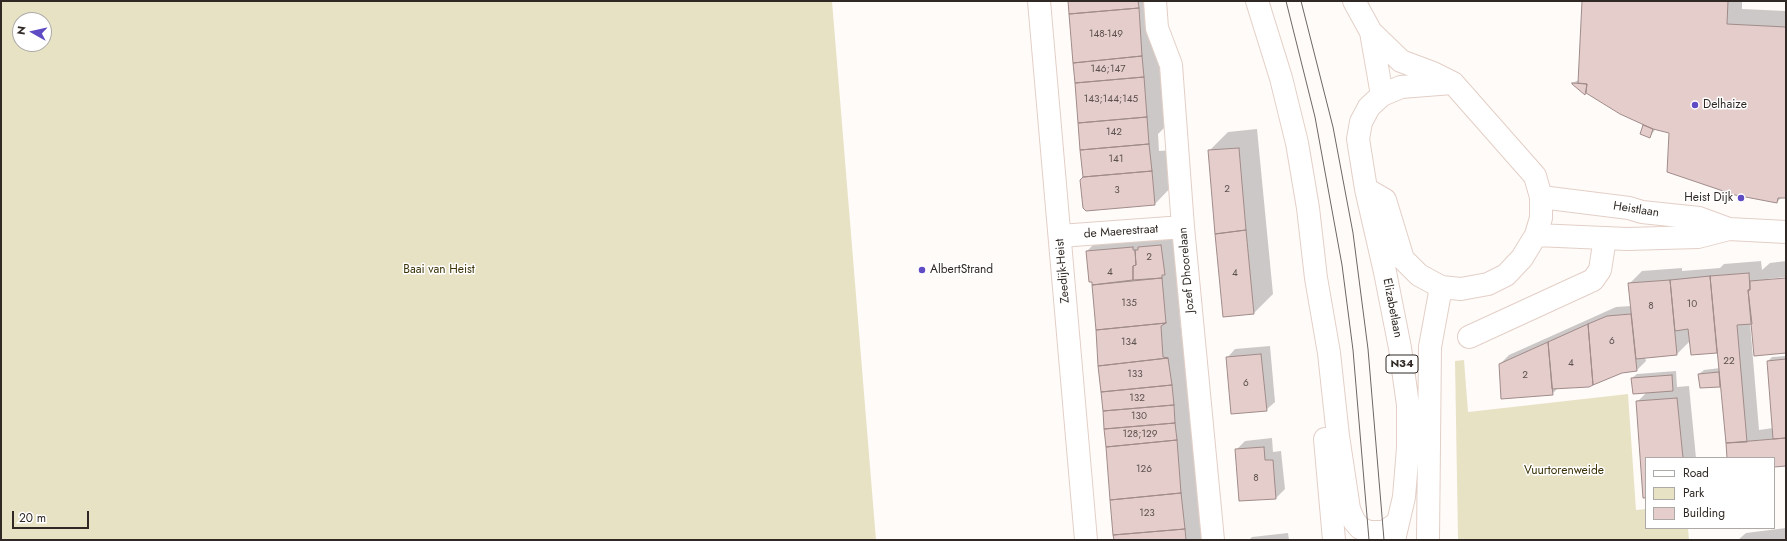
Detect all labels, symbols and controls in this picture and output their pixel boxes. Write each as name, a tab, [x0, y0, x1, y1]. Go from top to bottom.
north arrow	[12, 12, 52, 52]
text: N	[13, 25, 30, 36]
house number: 148-149	[1089, 29, 1123, 41]
house number: 146;147	[1091, 64, 1125, 76]
house number: 143;144;145	[1084, 94, 1138, 106]
place label: Delhaize	[1703, 98, 1747, 112]
marker: Delhaize	[1690, 100, 1700, 110]
house number: 142	[1106, 127, 1122, 139]
house number: 141	[1109, 154, 1123, 166]
house number: 2	[1224, 184, 1230, 196]
house number: 3	[1114, 185, 1120, 197]
place label: Heist Dijk	[1684, 191, 1733, 205]
marker: Heist Dijk	[1736, 193, 1746, 203]
street label: Heistlaan	[1612, 199, 1660, 221]
street label: de Maerestraat	[1083, 222, 1159, 242]
street label: Jozef Dhoorelaan	[1176, 226, 1198, 314]
street label: Zeedijk-Heist	[1053, 238, 1073, 304]
house number: 2	[1146, 252, 1152, 264]
park label: Baai van Heist	[403, 263, 475, 277]
place label: AlbertStrand	[930, 263, 993, 277]
marker: AlbertStrand	[917, 265, 927, 275]
house number: 4	[1107, 267, 1113, 279]
house number: 4	[1232, 268, 1238, 280]
street label: Elizabetlaan	[1379, 277, 1405, 339]
house number: 135	[1121, 298, 1137, 310]
house number: 10	[1687, 299, 1697, 311]
house number: 8	[1648, 301, 1654, 313]
house number: 6	[1609, 336, 1615, 348]
house number: 134	[1121, 337, 1137, 349]
road number: N34	[1386, 355, 1418, 373]
house number: 22	[1723, 356, 1735, 368]
house number: 4	[1568, 358, 1574, 370]
house number: 133	[1127, 369, 1143, 381]
house number: 2	[1522, 370, 1528, 382]
house number: 6	[1243, 378, 1249, 390]
house number: 132	[1129, 393, 1145, 405]
house number: 130	[1131, 411, 1147, 423]
house number: 128;129	[1123, 429, 1157, 441]
legend	[1645, 457, 1775, 529]
house number: 126	[1136, 464, 1152, 476]
park label: Vuurtorenweide	[1524, 464, 1604, 478]
text: Road	[1683, 464, 1709, 482]
house number: 8	[1253, 473, 1259, 485]
text: Park	[1683, 484, 1704, 502]
scale bar	[14, 503, 91, 529]
text: Building	[1683, 504, 1725, 522]
house number: 123	[1139, 508, 1155, 520]
text: 20 m	[19, 509, 46, 527]

